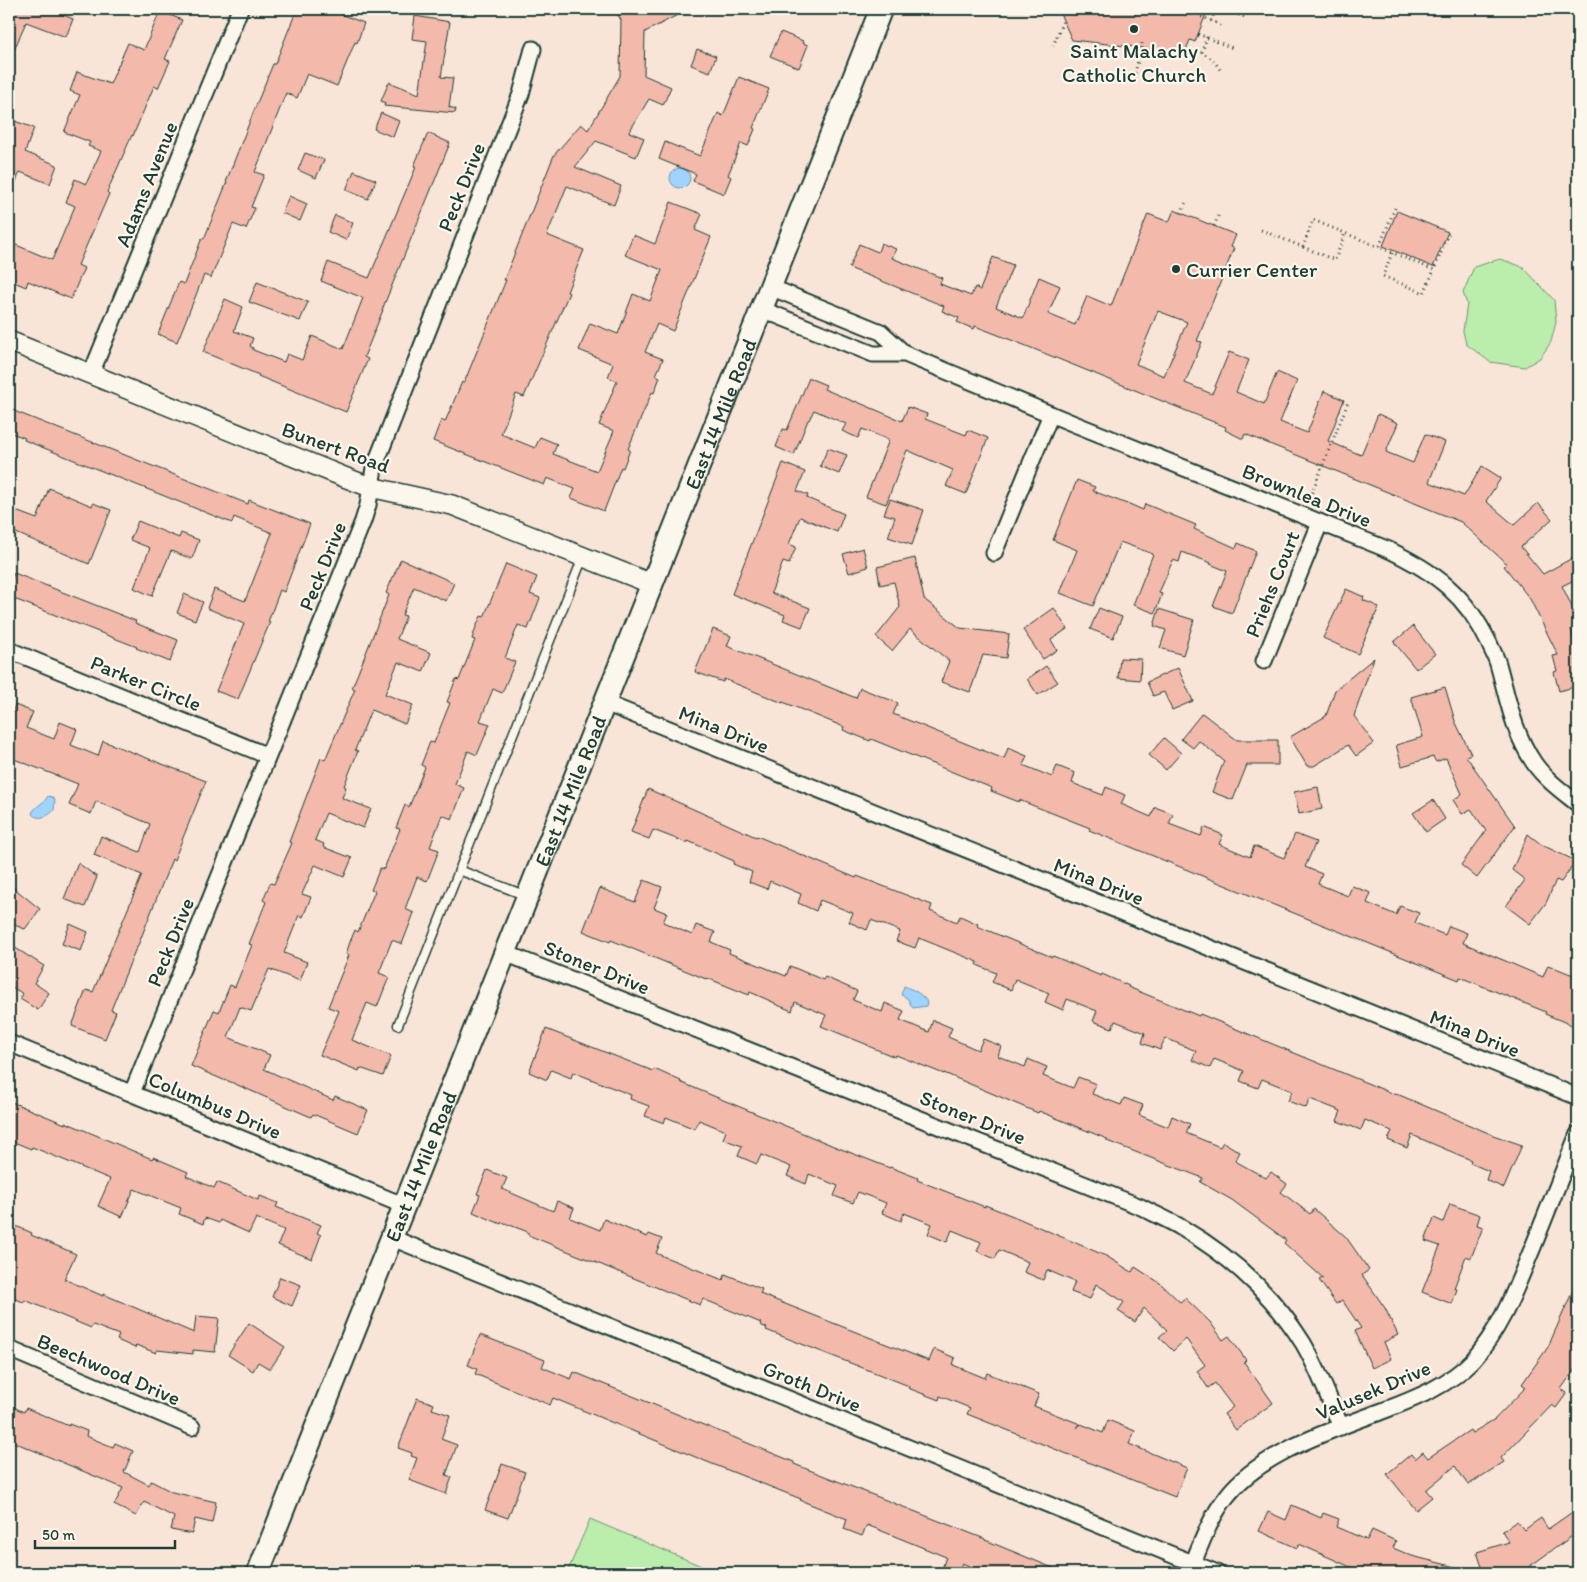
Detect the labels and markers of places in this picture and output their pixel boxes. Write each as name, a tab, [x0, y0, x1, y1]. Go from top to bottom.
marker: Saint Malachy Catholic Church	[1128, 23, 1140, 35]
place label: Saint Malachy Catholic Church	[1062, 38, 1206, 87]
place label: Currier Center	[1186, 257, 1318, 282]
marker: Currier Center	[1170, 263, 1182, 275]

